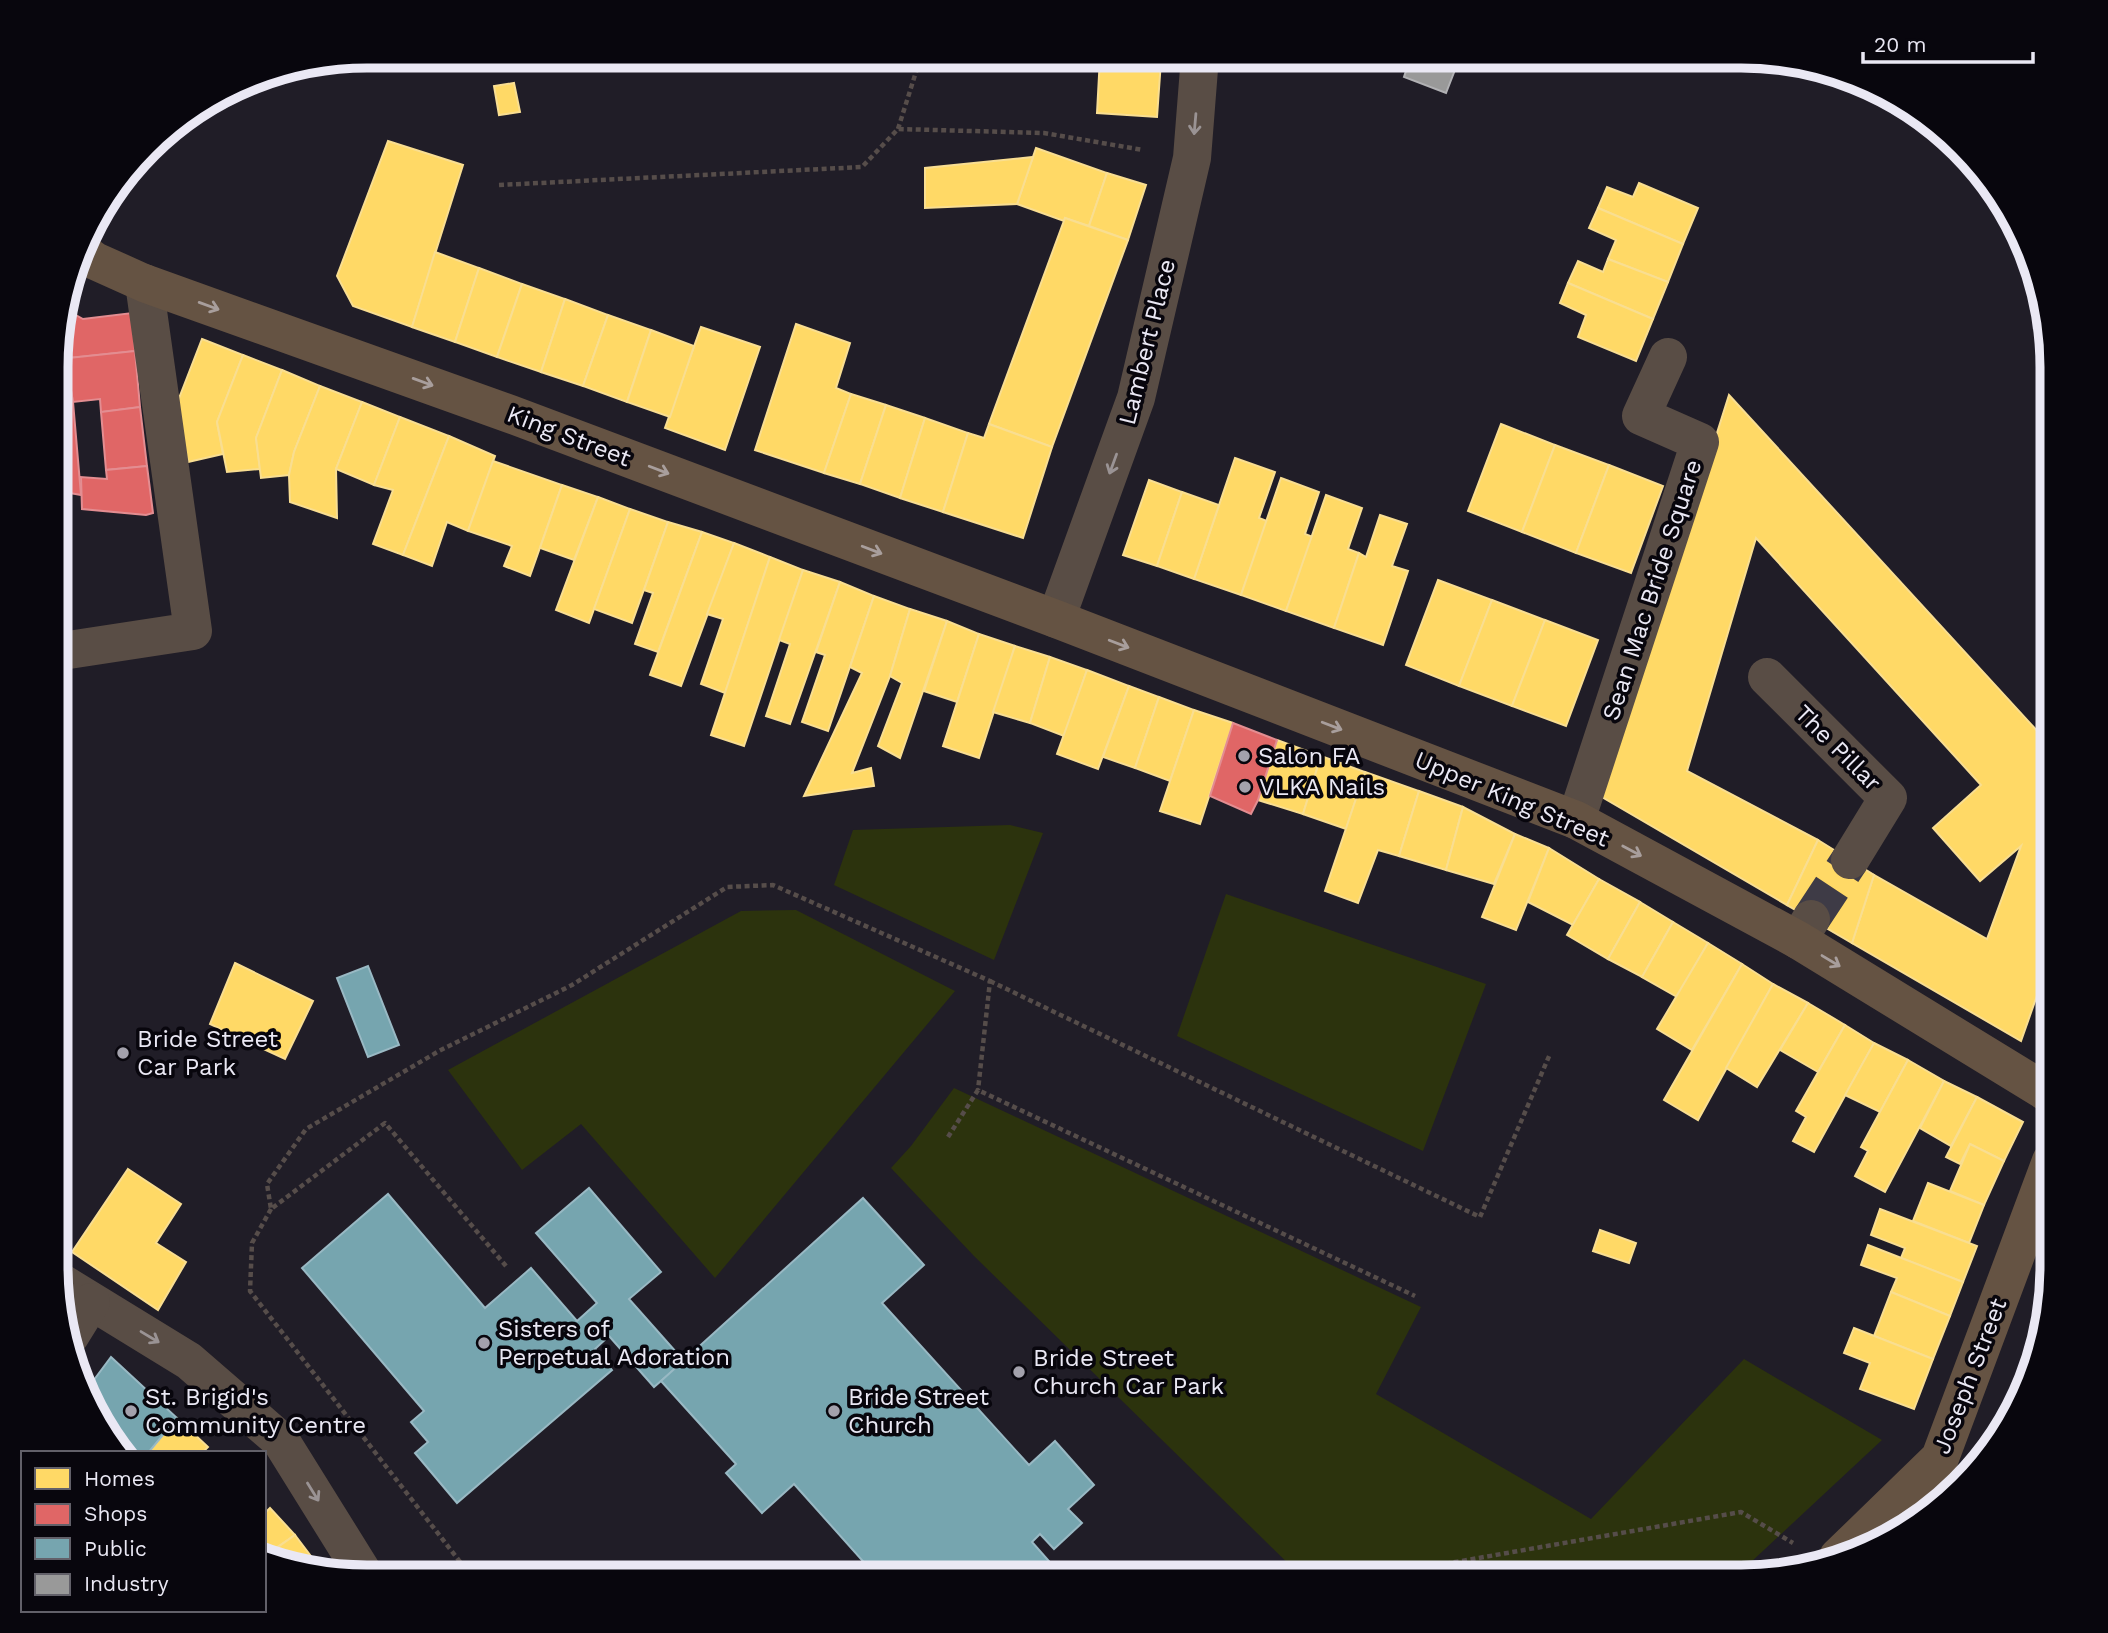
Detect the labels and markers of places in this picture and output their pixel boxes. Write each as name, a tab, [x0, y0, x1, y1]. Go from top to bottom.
place label: Salon FA	[1258, 742, 1360, 770]
marker: Salon FA	[1236, 748, 1252, 764]
place label: VLKA Nails	[1259, 773, 1385, 801]
marker: VLKA Nails	[1237, 779, 1253, 795]
place label: Bride Street Car Park	[137, 1025, 278, 1081]
marker: Bride Street Car Park	[115, 1045, 131, 1061]
place label: Sisters of Perpetual Adoration	[498, 1315, 730, 1371]
marker: Sisters of Perpetual Adoration	[476, 1335, 492, 1351]
place label: Bride Street Church Car Park	[1033, 1344, 1225, 1400]
marker: Bride Street Church Car Park	[1011, 1364, 1027, 1380]
place label: St. Brigid's Community Centre	[145, 1383, 366, 1439]
place label: Bride Street Church	[848, 1383, 989, 1439]
marker: St. Brigid's Community Centre	[123, 1403, 139, 1419]
marker: Bride Street Church	[826, 1403, 842, 1419]

